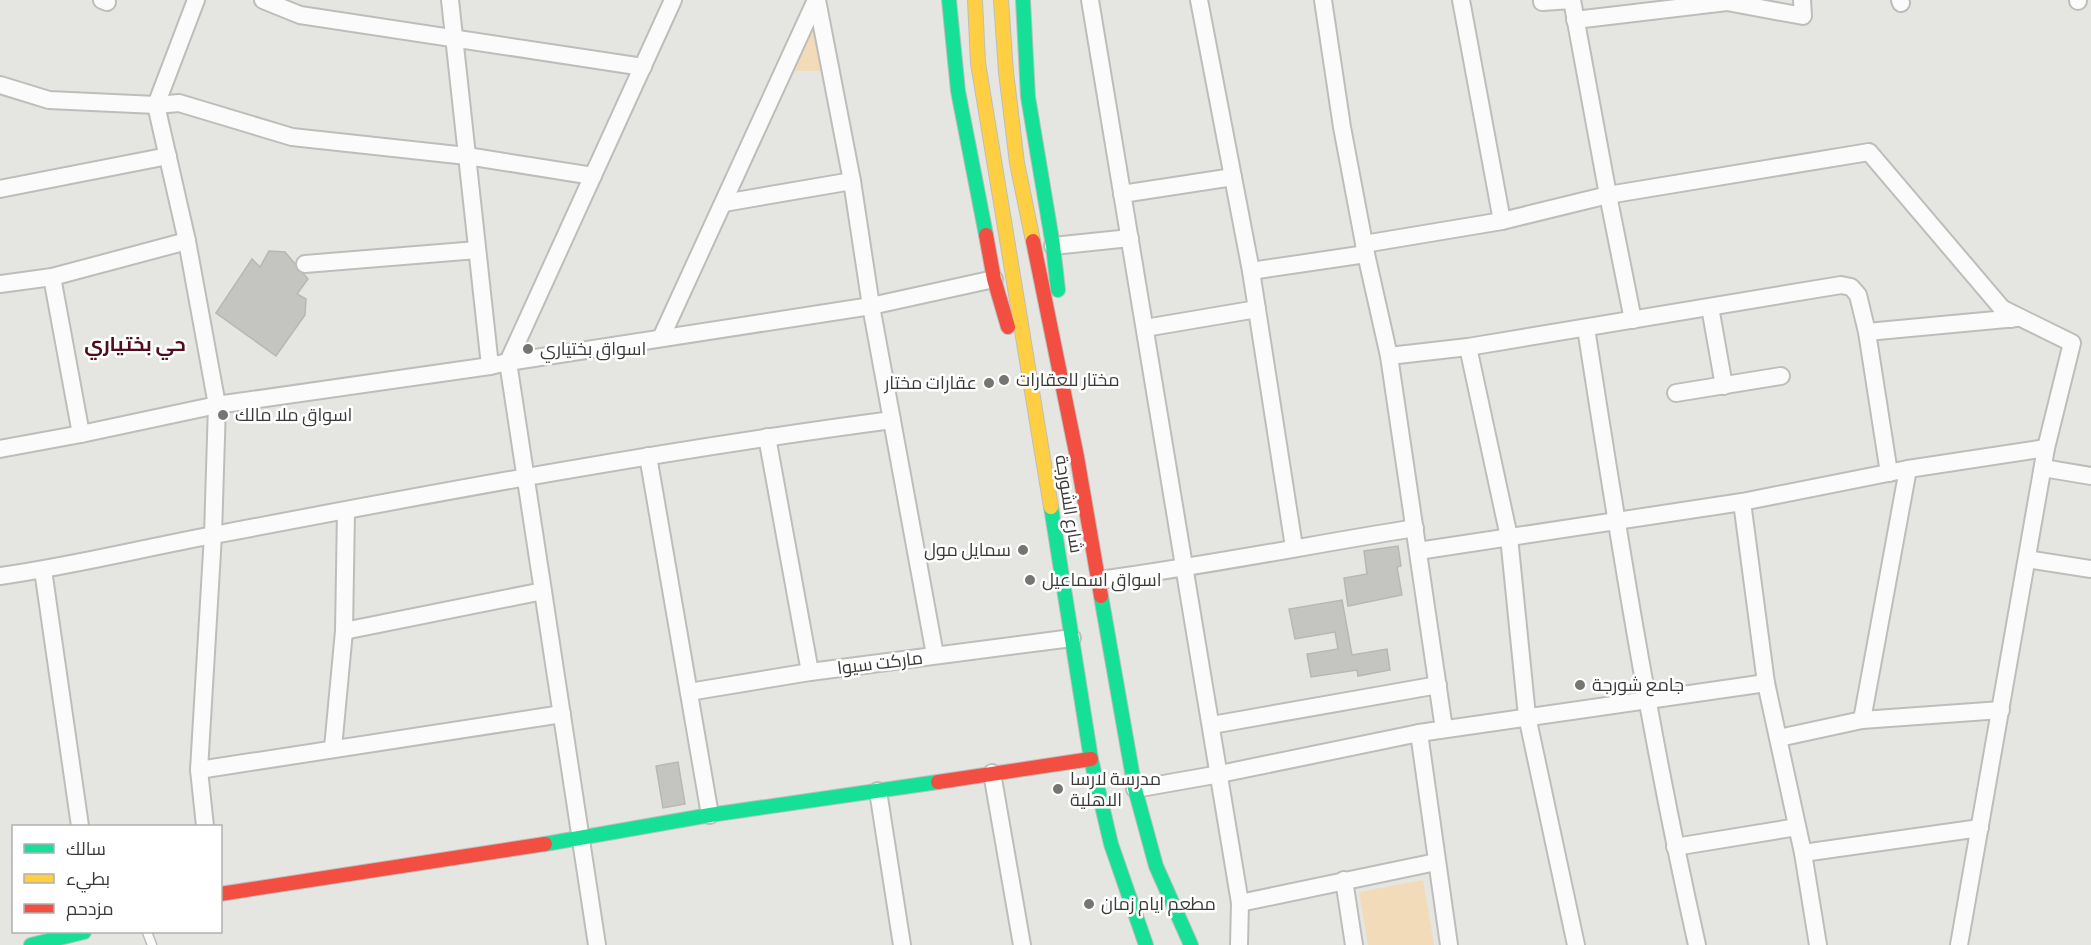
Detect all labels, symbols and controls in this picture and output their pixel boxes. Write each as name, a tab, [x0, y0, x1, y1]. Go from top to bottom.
district label: حي بختياري	[84, 333, 186, 360]
place label: اسواق بختياري	[540, 339, 646, 363]
marker: اسواق بختياري	[521, 342, 535, 356]
place label: مختار للعقارات	[1016, 370, 1120, 391]
place label: عقارات مختار	[884, 373, 977, 394]
marker: مختار للعقارات	[997, 373, 1011, 387]
marker: عقارات مختار	[982, 376, 996, 390]
place label: اسواق ملا مالك	[235, 405, 352, 427]
marker: اسواق ملا مالك	[216, 408, 230, 422]
street label: شارع الشورجة	[1049, 454, 1087, 555]
place label: سمايل مول	[924, 540, 1011, 561]
marker: سمايل مول	[1016, 543, 1030, 557]
place label: اسواق اسماعيل	[1042, 570, 1162, 592]
marker: اسواق اسماعيل	[1023, 573, 1037, 587]
street label: مارکت سیوا	[836, 648, 924, 679]
place label: جامع شورجة	[1592, 675, 1684, 697]
marker: جامع شورجة	[1573, 678, 1587, 692]
place label: مدرسة لارسا الاهلية	[1070, 769, 1161, 810]
marker: مدرسة لارسا الاهلية	[1051, 782, 1065, 796]
legend	[12, 825, 222, 933]
text: سالك	[66, 839, 106, 859]
text: بطيء	[66, 869, 110, 893]
place label: مطعم ايام زمان	[1101, 894, 1216, 916]
marker: مطعم ايام زمان	[1082, 897, 1096, 911]
text: مزدحم	[66, 899, 114, 921]

